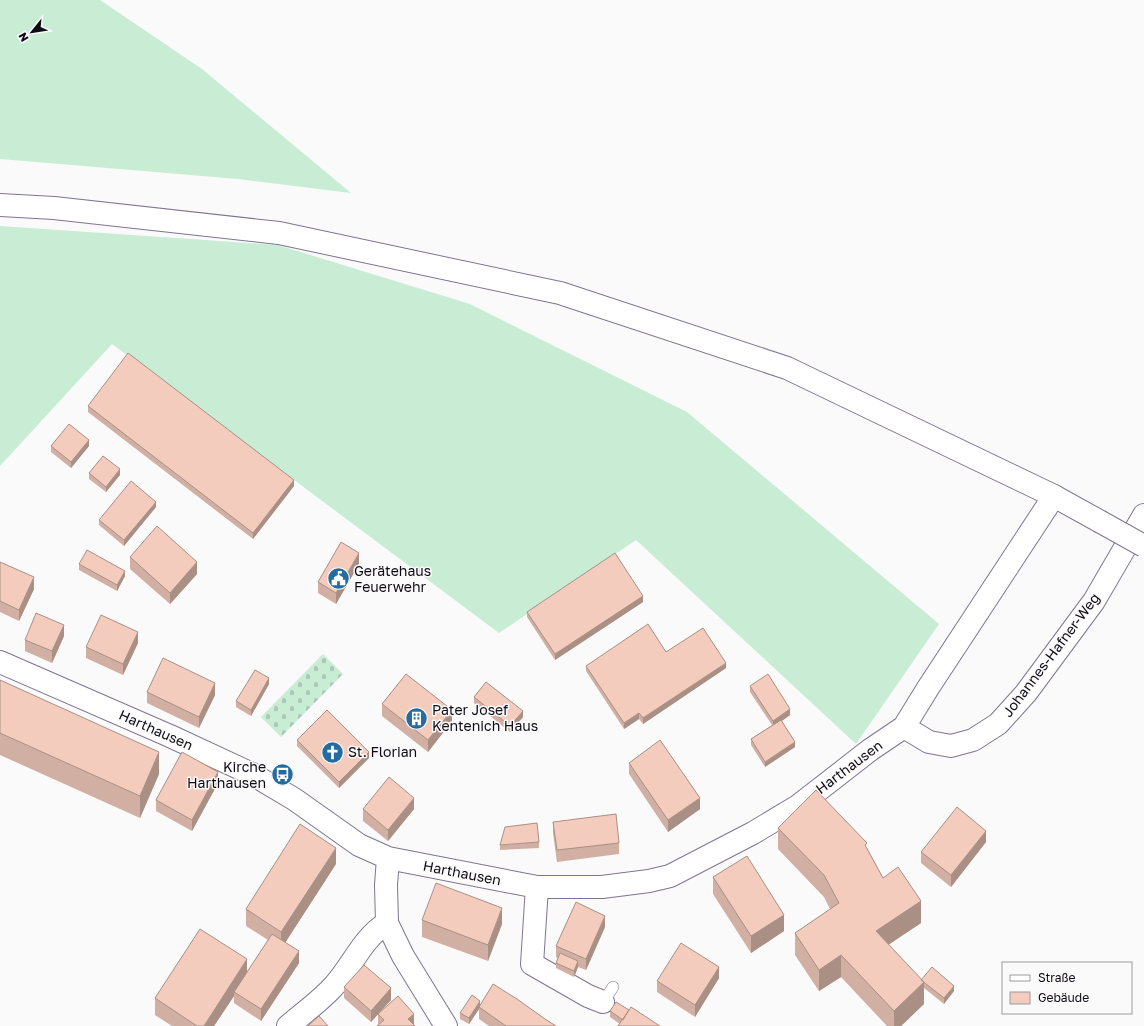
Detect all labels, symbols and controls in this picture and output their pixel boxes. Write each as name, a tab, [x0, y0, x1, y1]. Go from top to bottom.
north arrow	[12, 12, 52, 52]
text: N	[15, 30, 31, 44]
place label: Gerätehaus Feuerwehr	[354, 562, 431, 595]
public building icon: Gerätehaus Feuerwehr	[325, 566, 351, 592]
street label: Johannes-Hafner-Weg	[998, 589, 1103, 720]
place label: Pater Josef Kentenich Haus	[432, 701, 538, 734]
building icon: Pater Josef Kentenich Haus	[404, 705, 430, 731]
street label: Harthausen	[117, 706, 196, 753]
street label: Harthausen	[812, 736, 885, 797]
church icon: St. Florian	[320, 739, 346, 765]
place label: St. Florian	[348, 743, 417, 760]
place label: Kirche Harthausen	[187, 758, 266, 791]
bus stop icon: Kirche Harthausen	[269, 762, 295, 788]
street label: Harthausen	[422, 857, 503, 888]
legend	[1002, 962, 1132, 1014]
text: Straße	[1038, 970, 1076, 985]
text: Gebäude	[1038, 990, 1089, 1005]

